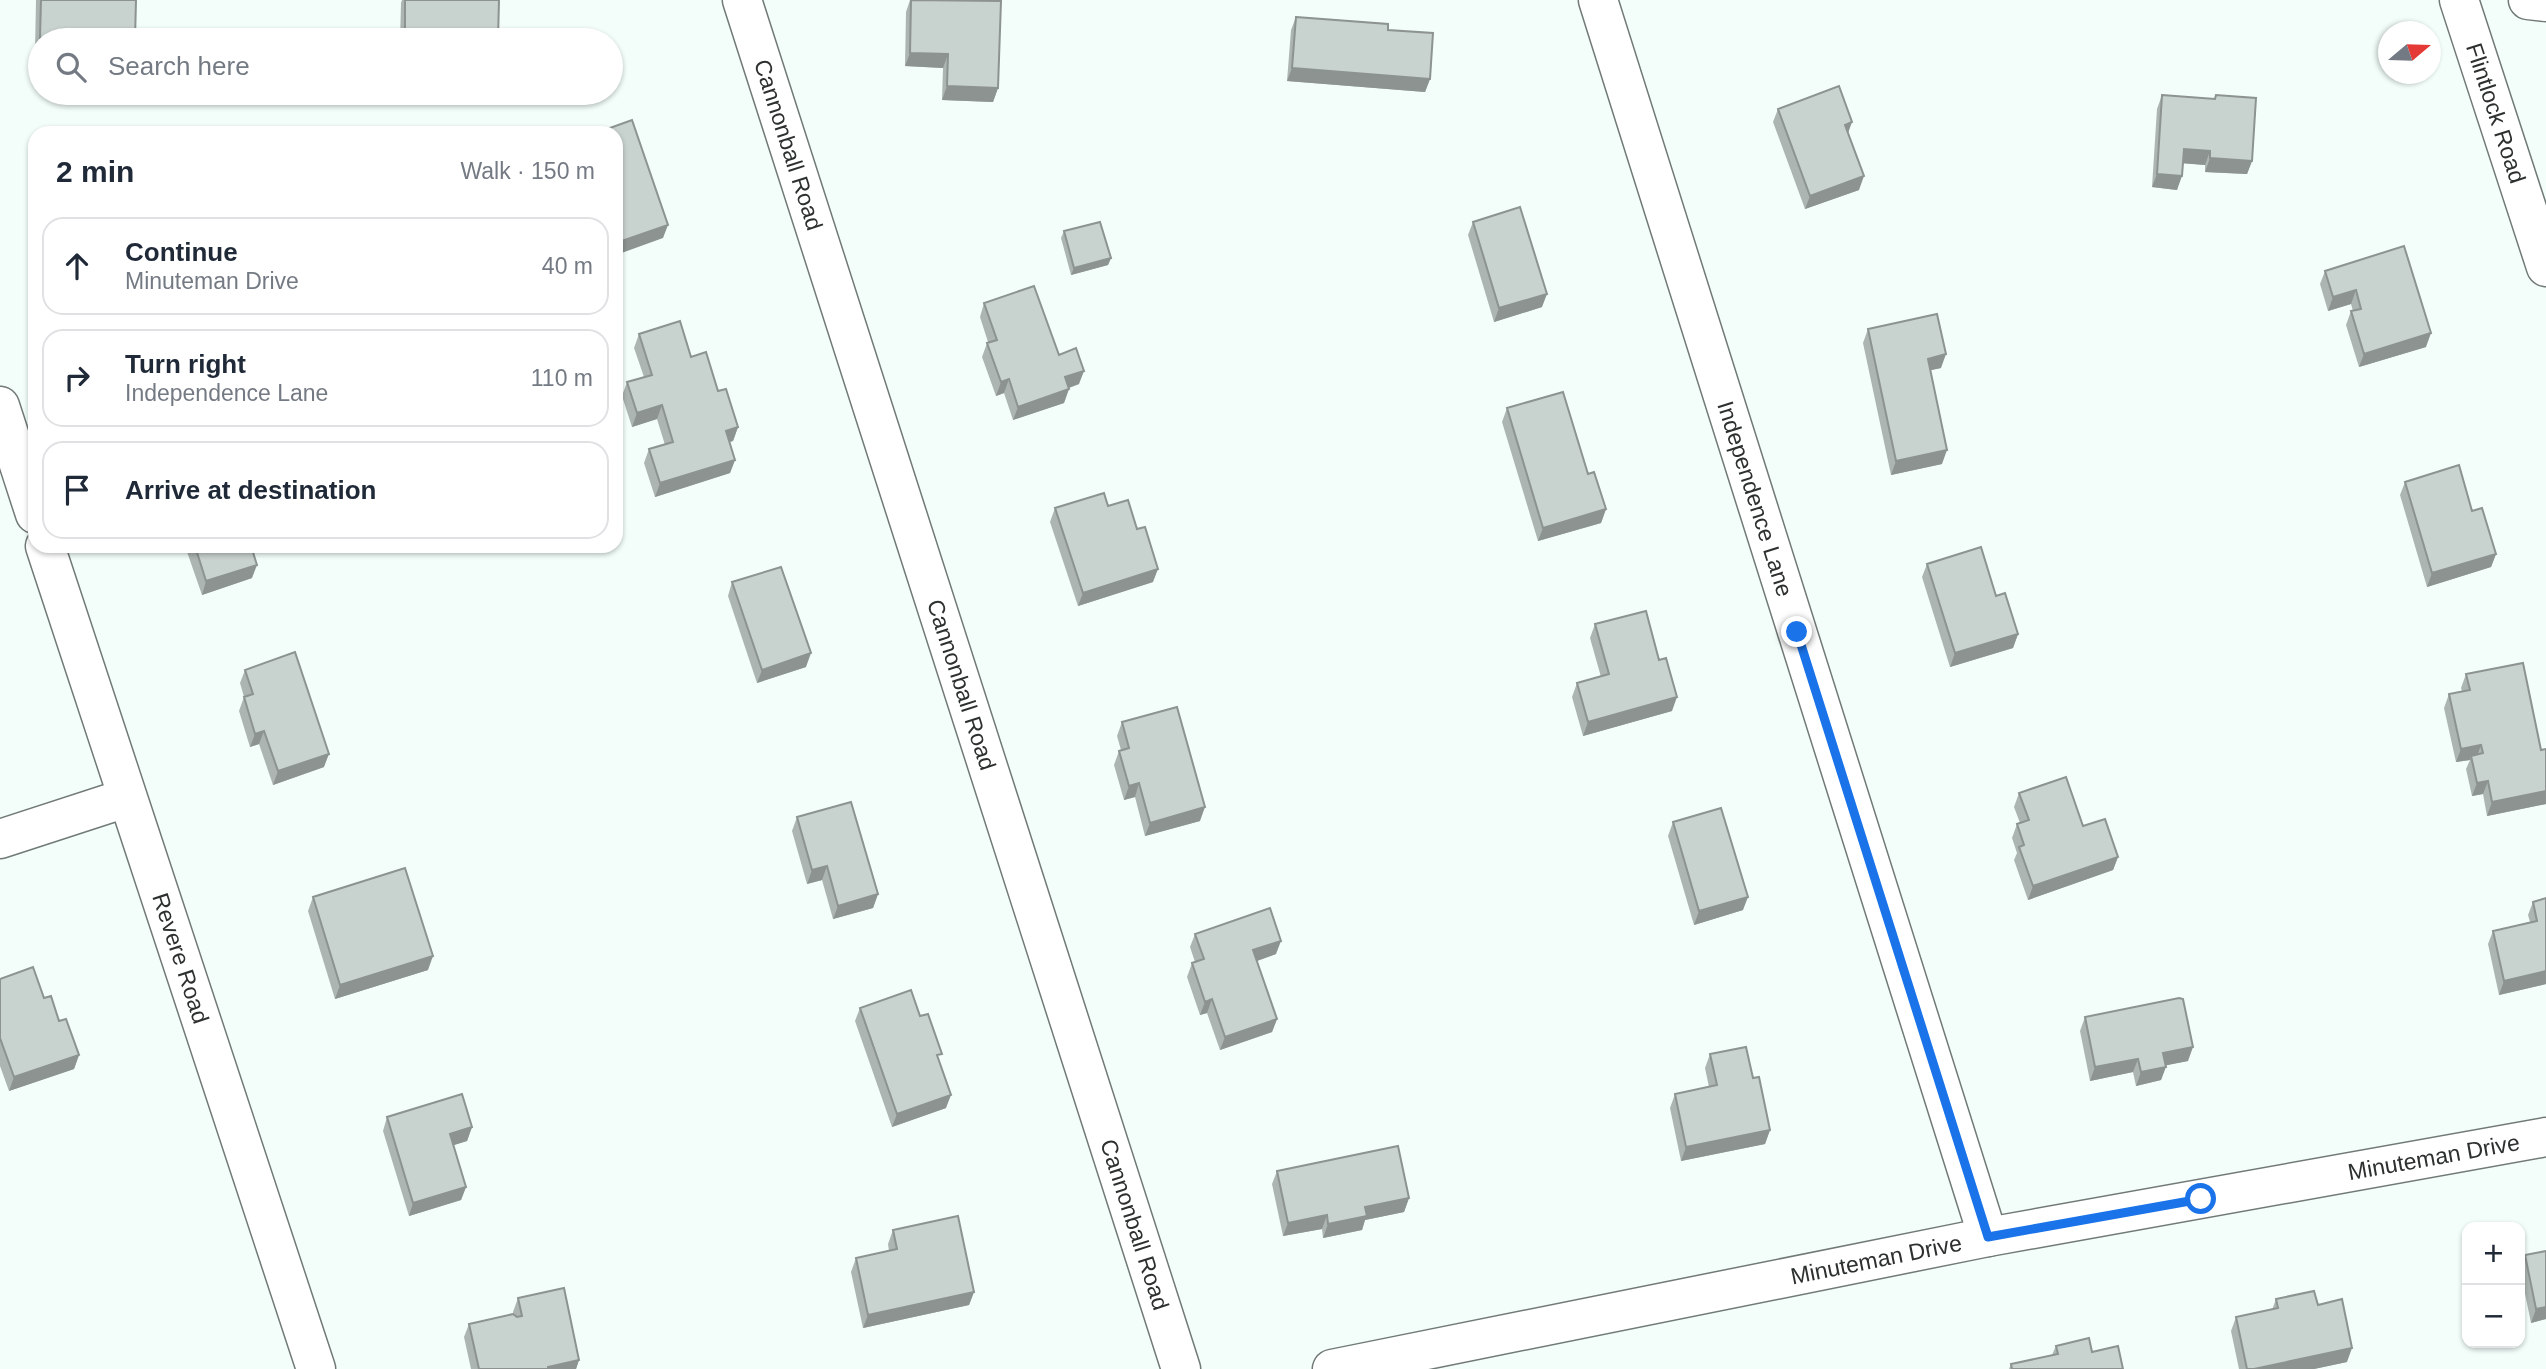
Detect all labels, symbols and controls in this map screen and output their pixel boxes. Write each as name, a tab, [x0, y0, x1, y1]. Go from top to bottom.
north arrow	[2378, 21, 2441, 84]
search box	[28, 28, 623, 105]
street label: Flintlock Road	[2461, 40, 2531, 186]
icon: search	[52, 48, 90, 86]
text: Search here	[108, 51, 250, 81]
street label: Cannonball Road	[749, 56, 828, 233]
text: 2 min	[56, 155, 134, 188]
text: Walk · 150 m	[460, 158, 595, 184]
text: Continue	[125, 237, 238, 267]
icon: ahead	[58, 247, 96, 285]
text: 40 m	[542, 253, 593, 279]
text: Minuteman Drive	[125, 268, 299, 294]
text: Turn right	[125, 349, 246, 379]
icon: right	[58, 359, 96, 397]
text: 110 m	[531, 365, 593, 391]
text: Independence Lane	[125, 380, 328, 406]
street label: Independence Lane	[1712, 398, 1798, 600]
icon: arrive	[58, 471, 96, 509]
text: Arrive at destination	[125, 475, 376, 505]
street label: Cannonball Road	[922, 596, 1001, 773]
route end	[1781, 616, 1812, 647]
street label: Revere Road	[147, 890, 214, 1027]
street label: Minuteman Drive	[2346, 1129, 2522, 1185]
street label: Cannonball Road	[1095, 1136, 1174, 1313]
route start	[2185, 1183, 2216, 1214]
map controls	[2462, 1222, 2525, 1348]
button: +	[2462, 1222, 2525, 1285]
street label: Minuteman Drive	[1788, 1230, 1964, 1289]
button: −	[2462, 1285, 2525, 1348]

